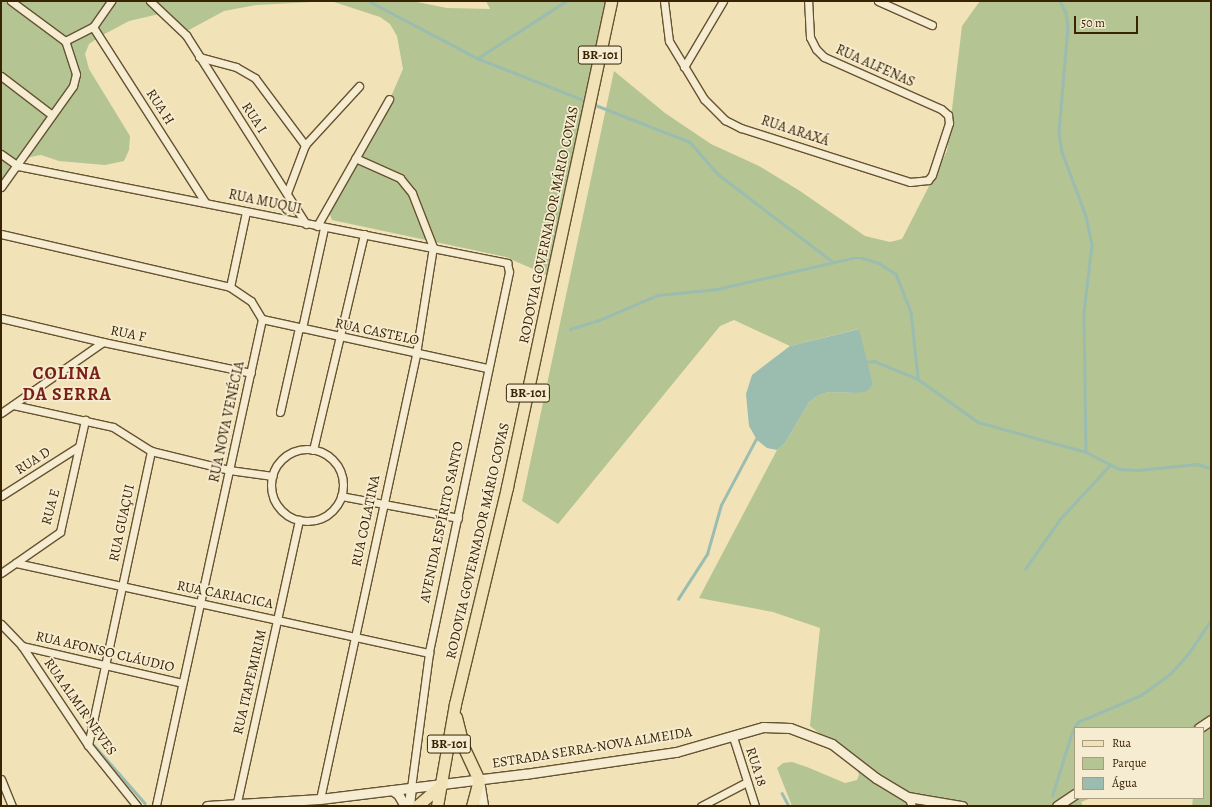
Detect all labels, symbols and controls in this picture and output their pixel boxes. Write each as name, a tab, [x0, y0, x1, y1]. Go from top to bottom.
scale bar	[1076, 8, 1140, 34]
text: 50 m	[1081, 15, 1105, 31]
street label: RUA ALFENAS	[833, 41, 917, 91]
road number: BR-101	[577, 44, 623, 66]
street label: RUA H	[142, 86, 178, 128]
street label: RUA I	[238, 99, 270, 137]
street label: RODOVIA GOVERNADOR MÁRIO COVAS	[516, 105, 582, 345]
street label: RUA ARAXÁ	[759, 112, 831, 150]
street label: RUA MUQUI	[227, 186, 303, 218]
street label: RUA CASTELO	[333, 315, 421, 349]
street label: RUA F	[109, 322, 147, 346]
street label: RUA NOVA VENÉCIA	[206, 360, 248, 484]
district label: COLINA DA SERRA	[22, 363, 112, 406]
road number: BR-101	[505, 382, 551, 404]
street label: RODOVIA GOVERNADOR MÁRIO COVAS	[443, 421, 513, 661]
street label: AVENIDA ESPÍRITO SANTO	[417, 440, 467, 604]
street label: RUA D	[12, 443, 54, 479]
street label: RUA COLATINA	[348, 474, 384, 568]
street label: RUA GUAÇUI	[106, 483, 138, 563]
street label: RUA E	[38, 487, 64, 527]
street label: RUA CARIACICA	[175, 577, 275, 613]
street label: RUA AFONSO CLÁUDIO	[34, 628, 176, 676]
street label: RUA ITAPEMIRIM	[230, 628, 270, 736]
street label: RUA ALMIR NEVES	[40, 655, 120, 759]
street label: ESTRADA SERRA-NOVA ALMEIDA	[491, 724, 693, 772]
legend	[1074, 727, 1204, 799]
road number: BR-101	[426, 733, 472, 755]
text: Rua	[1112, 735, 1131, 751]
street label: RUA 18	[742, 745, 770, 789]
text: Parque	[1112, 755, 1147, 771]
text: Água	[1112, 775, 1137, 791]

